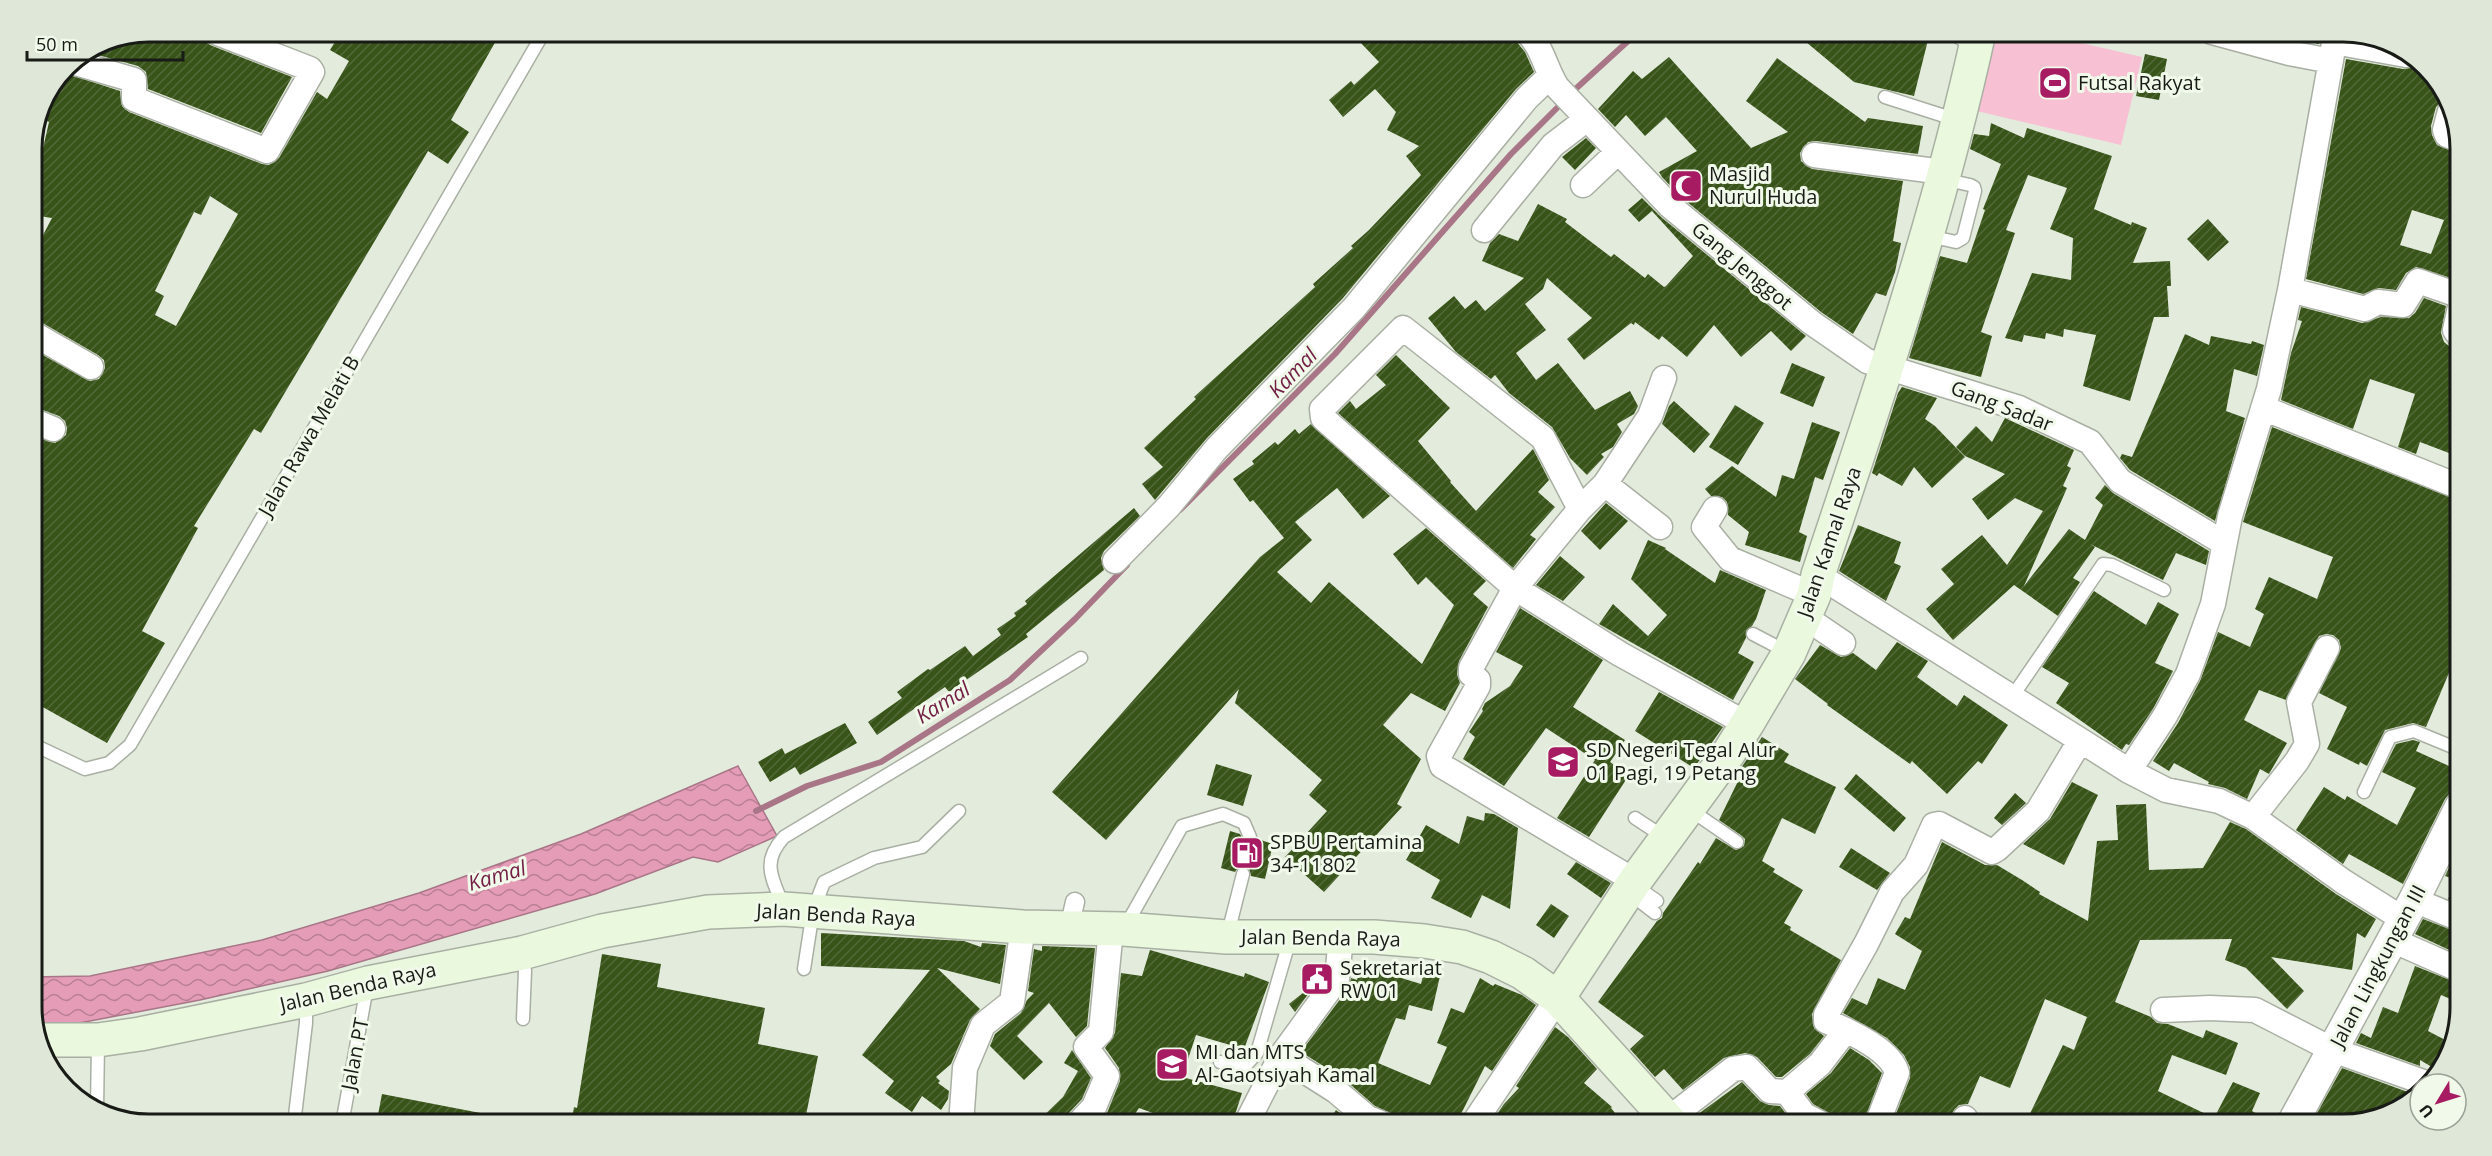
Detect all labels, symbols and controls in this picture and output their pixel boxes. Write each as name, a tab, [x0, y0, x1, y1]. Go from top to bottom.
scale bar	[27, 24, 183, 62]
text: 50 m	[36, 32, 78, 56]
sports icon: Futsal Rakyat	[2037, 65, 2073, 101]
place label: Futsal Rakyat	[2078, 69, 2201, 96]
place label: Masjid Nurul Huda	[1709, 160, 1817, 210]
mosque icon: Masjid Nurul Huda	[1668, 168, 1704, 204]
street label: Gang Jenggot	[1686, 216, 1798, 316]
water label: Kamal	[1262, 341, 1323, 403]
street label: Jalan Rawa Melati B	[251, 351, 366, 523]
street label: Gang Sadar	[1947, 374, 2057, 437]
street label: Jalan Kamal Raya	[1789, 463, 1867, 623]
water label: Kamal	[910, 674, 976, 730]
place label: SD Negeri Tegal Alur 01 Pagi, 19 Petang	[1586, 736, 1776, 786]
school or university icon: SD Negeri Tegal Alur 01 Pagi, 19 Petang	[1545, 744, 1581, 780]
place label: SPBU Pertamina 34-11802	[1270, 828, 1422, 878]
fuel station icon: SPBU Pertamina 34-11802	[1229, 835, 1265, 871]
water label: Kamal	[464, 853, 530, 897]
street label: Jalan Lingkungan III	[2322, 880, 2432, 1053]
street label: Jalan Benda Raya	[754, 897, 916, 932]
street label: Jalan Benda Raya	[1239, 923, 1401, 952]
place label: Sekretariat RW 01	[1340, 954, 1442, 1004]
street label: Jalan Benda Raya	[275, 955, 439, 1018]
public building icon: Sekretariat RW 01	[1299, 961, 1335, 997]
street label: Jalan PT	[334, 1015, 375, 1094]
place label: MI dan MTS Al-Gaotsiyah Kamal	[1195, 1038, 1375, 1088]
school or university icon: MI dan MTS Al-Gaotsiyah Kamal	[1154, 1046, 1190, 1082]
north arrow	[2408, 1072, 2468, 1132]
text: U	[2414, 1100, 2439, 1123]

